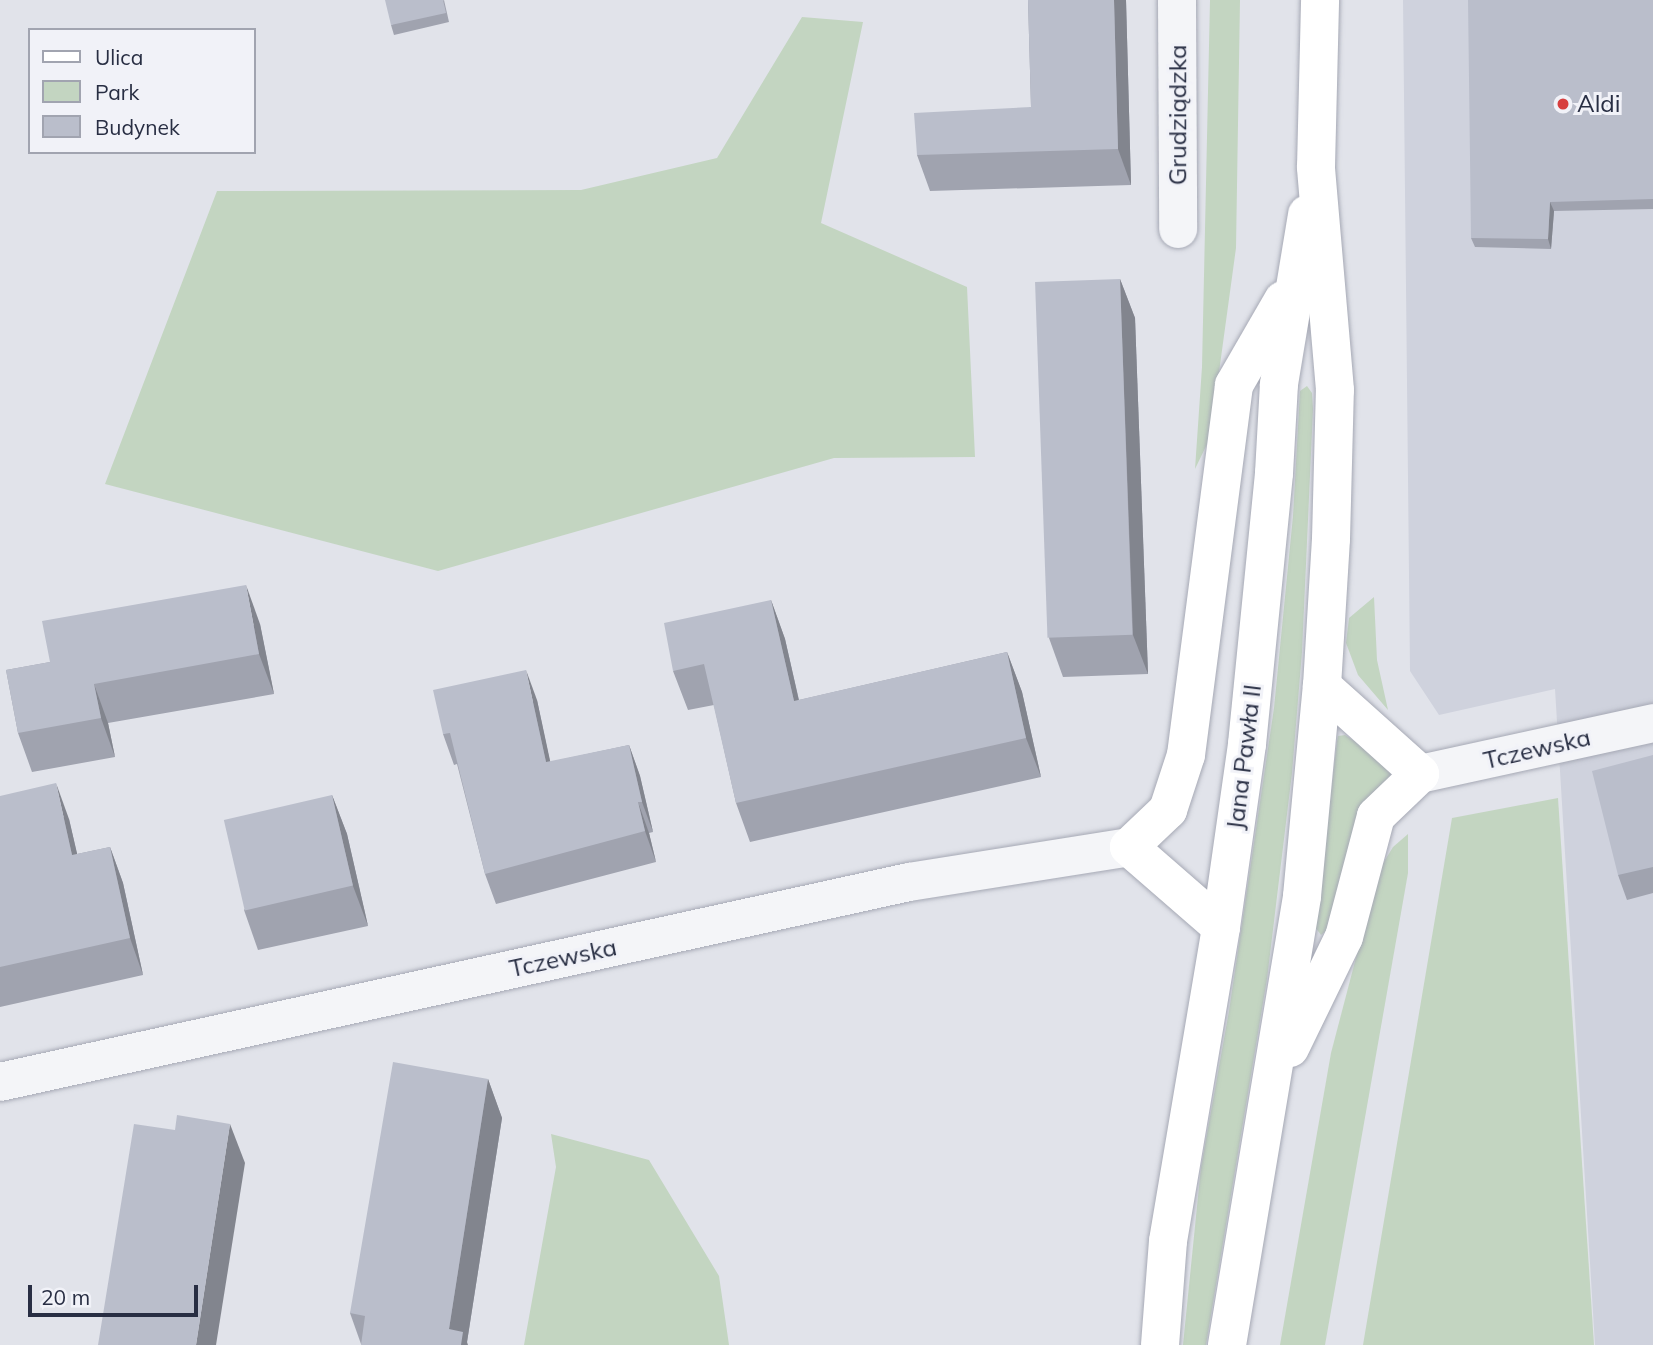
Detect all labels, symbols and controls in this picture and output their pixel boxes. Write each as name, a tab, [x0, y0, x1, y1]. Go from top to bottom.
legend	[28, 28, 256, 154]
text: Ulica	[95, 44, 143, 70]
street label: Grudziądzka	[1164, 45, 1192, 185]
text: Park	[95, 79, 139, 105]
place label: Aldi	[1577, 90, 1620, 118]
marker: Aldi	[1555, 96, 1571, 112]
text: Budynek	[95, 114, 180, 140]
street label: Jana Pawła II	[1221, 683, 1267, 831]
street label: Tczewska	[1481, 723, 1593, 775]
street label: Tczewska	[507, 933, 619, 983]
scale bar	[32, 1272, 201, 1316]
text: 20 m	[41, 1284, 90, 1310]

